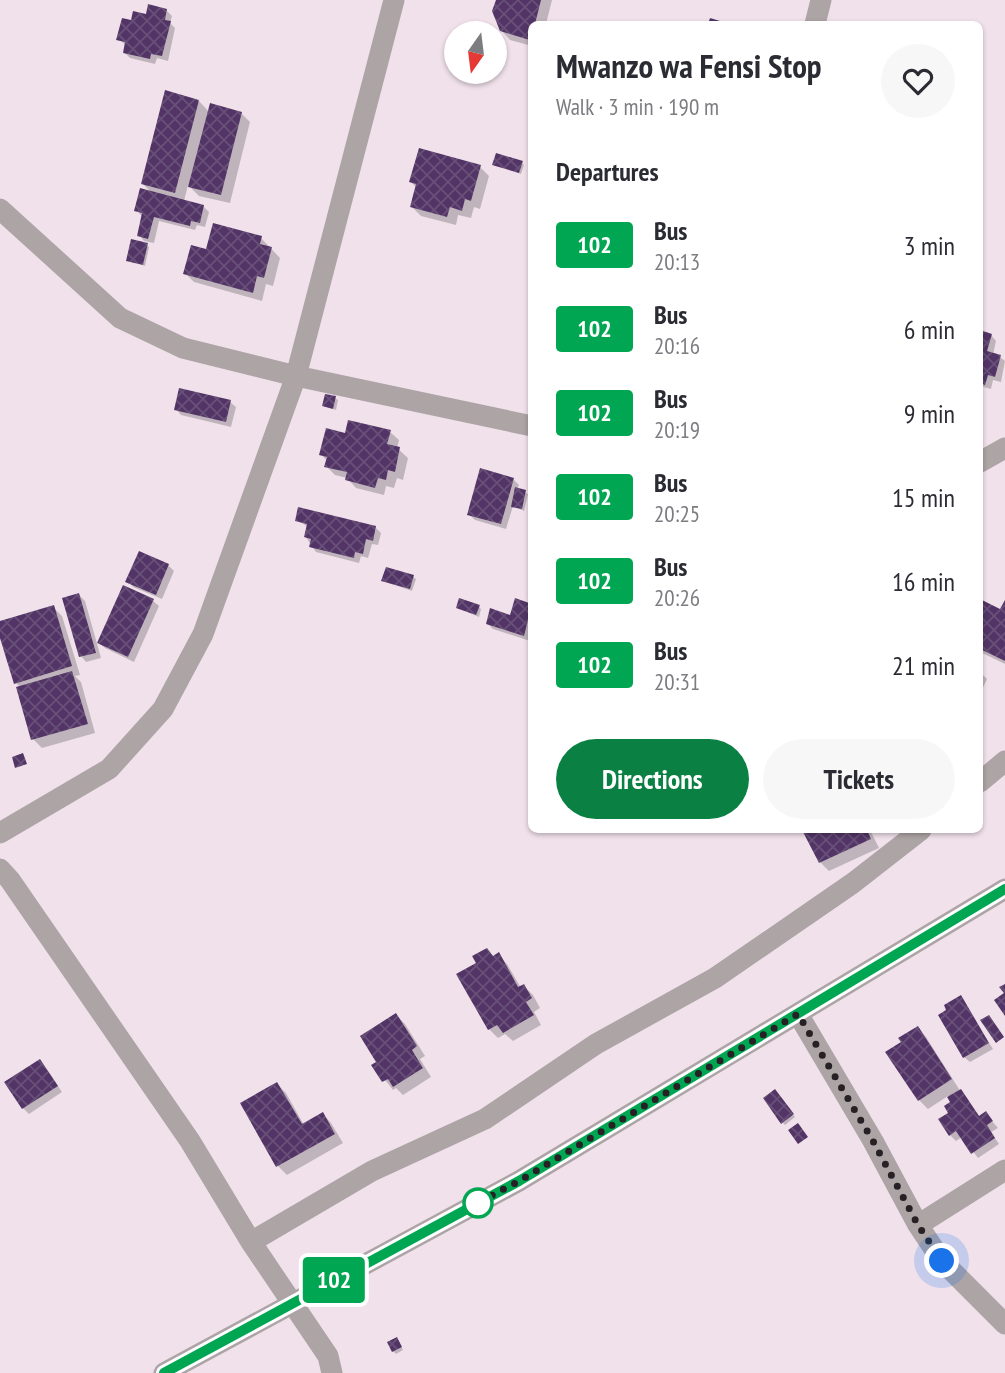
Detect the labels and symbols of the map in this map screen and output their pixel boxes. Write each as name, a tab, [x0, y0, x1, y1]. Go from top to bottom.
north arrow	[444, 21, 508, 84]
unlabelled marker	[463, 1188, 493, 1218]
your location	[924, 1243, 959, 1278]
line badge: 102	[294, 1257, 374, 1303]

